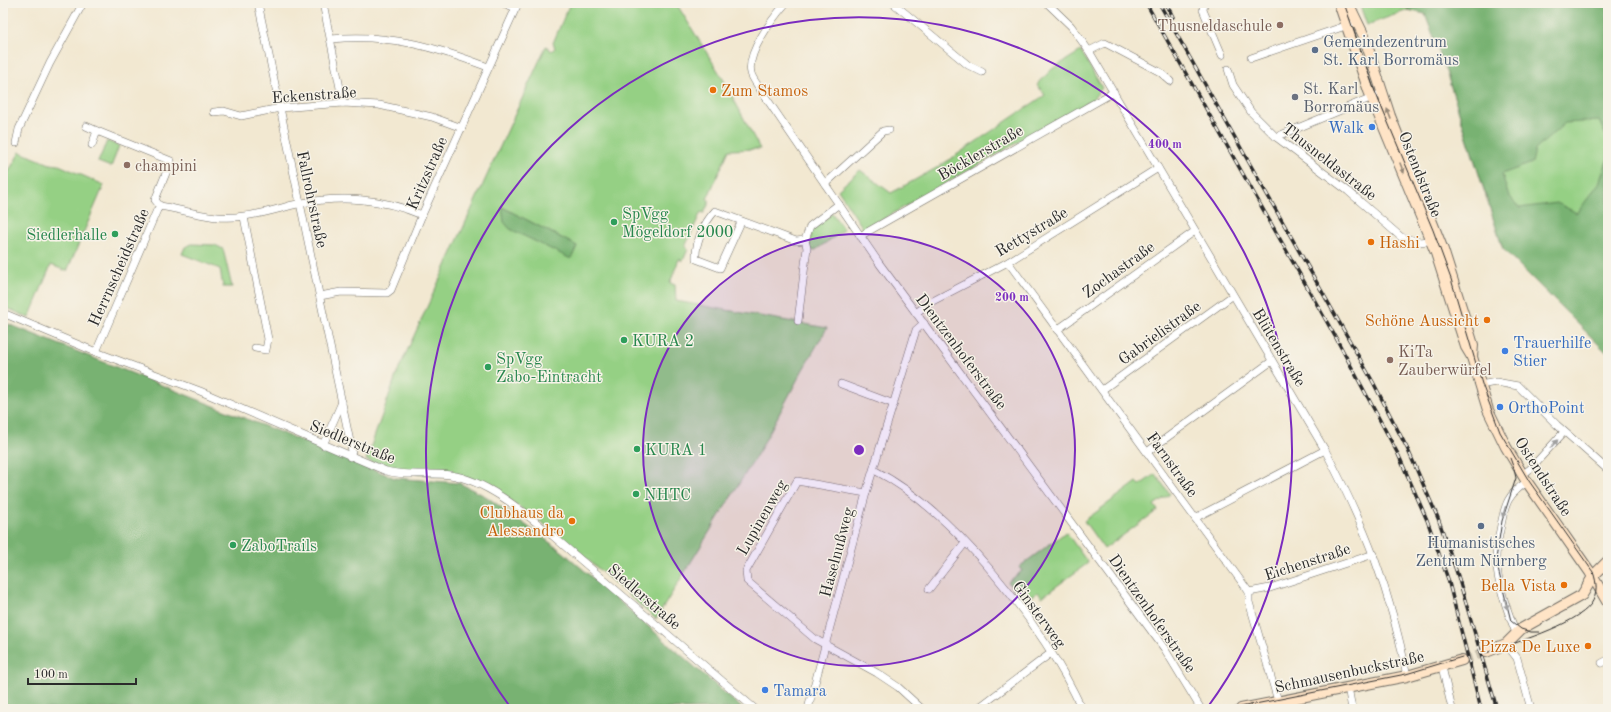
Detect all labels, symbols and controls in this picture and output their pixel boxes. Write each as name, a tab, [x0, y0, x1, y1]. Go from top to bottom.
place label: Thusneldaschule	[1157, 19, 1272, 35]
marker: Thusneldaschule	[1275, 20, 1285, 30]
place label: Gemeindezentrum St. Karl Borromäus	[1323, 35, 1459, 69]
marker: Gemeindezentrum St. Karl Borromäus	[1310, 45, 1320, 55]
place label: St. Karl Borromäus	[1303, 82, 1379, 116]
place label: Zum Stamos	[721, 84, 808, 100]
street label: Eckenstraße	[271, 85, 357, 107]
marker: Zum Stamos	[708, 85, 718, 95]
marker: St. Karl Borromäus	[1290, 92, 1300, 102]
one-way arrow	[1385, 108, 1391, 120]
street label: Thusneldastraße	[1279, 121, 1379, 204]
place label: Walk	[1328, 121, 1364, 137]
marker: Walk	[1367, 122, 1377, 132]
street label: Böcklerstraße	[936, 123, 1026, 184]
street label: Ostendstraße	[1395, 130, 1444, 220]
street label: Kritzstraße	[405, 135, 451, 213]
text: 400 m	[1148, 139, 1182, 151]
street label: Fallrohrstraße	[293, 149, 329, 249]
place label: champini	[135, 159, 197, 175]
marker: champini	[122, 160, 132, 170]
one-way arrow	[1399, 163, 1405, 174]
street label: Rettystraße	[993, 205, 1071, 261]
street label: Herrnscheidstraße	[87, 206, 153, 329]
place label: SpVgg Mögeldorf 2000	[622, 207, 733, 241]
marker: SpVgg Mögeldorf 2000	[609, 217, 619, 227]
place label: Siedlerhalle	[26, 228, 107, 244]
marker: Siedlerhalle	[110, 229, 120, 239]
place label: Hashi	[1379, 236, 1419, 252]
marker: Hashi	[1366, 237, 1376, 247]
street label: Zochastraße	[1080, 239, 1158, 302]
street label: Dientzenhoferstraße	[912, 291, 1009, 413]
text: 200 m	[995, 292, 1029, 304]
street label: Gabrielistraße	[1116, 299, 1204, 369]
street label: Blütenstraße	[1249, 306, 1308, 390]
place label: Schöne Aussicht	[1365, 314, 1479, 330]
marker: Schöne Aussicht	[1482, 315, 1492, 325]
place label: KURA 2	[632, 334, 694, 350]
marker: KURA 2	[619, 335, 629, 345]
place label: Trauerhilfe Stier	[1513, 336, 1591, 370]
place label: KiTa Zauberwürfel	[1398, 345, 1491, 379]
marker: Trauerhilfe Stier	[1500, 346, 1510, 356]
place label: SpVgg Zabo-Eintracht	[496, 352, 602, 386]
marker: KiTa Zauberwürfel	[1385, 355, 1395, 365]
marker: SpVgg Zabo-Eintracht	[483, 362, 493, 372]
place label: OrthoPoint	[1508, 401, 1585, 417]
marker: OrthoPoint	[1495, 402, 1505, 412]
street label: Siedlerstraße	[307, 418, 397, 467]
street label: Farnstraße	[1143, 430, 1200, 500]
street label: Ostendstraße	[1511, 435, 1574, 520]
one-way arrow	[1549, 439, 1558, 449]
place label: KURA 1	[645, 443, 707, 459]
centre of rings	[852, 443, 866, 457]
marker: KURA 1	[632, 444, 642, 454]
street label: Lupinenweg	[735, 477, 791, 558]
place label: NHTC	[644, 488, 691, 504]
marker: NHTC	[631, 489, 641, 499]
street label: Haselnußweg	[818, 505, 858, 599]
place label: Clubhaus da Alessandro	[479, 506, 564, 540]
one-way arrow	[1501, 506, 1507, 518]
marker: Clubhaus da Alessandro	[567, 516, 577, 526]
marker: Humanistisches Zentrum Nürnberg	[1476, 521, 1486, 531]
place label: Humanistisches Zentrum Nürnberg	[1415, 536, 1547, 570]
place label: ZaboTrails	[241, 539, 317, 555]
marker: ZaboTrails	[228, 540, 238, 550]
street label: Eichenstraße	[1262, 541, 1353, 584]
street label: Dientzenhoferstraße	[1105, 552, 1198, 676]
street label: Siedlerstraße	[604, 562, 683, 633]
street label: Ginsterweg	[1009, 579, 1068, 652]
place label: Bella Vista	[1480, 579, 1556, 595]
marker: Bella Vista	[1559, 580, 1569, 590]
one-way arrow	[1503, 598, 1509, 610]
place label: Pizza De Luxe	[1479, 640, 1580, 656]
marker: Pizza De Luxe	[1583, 641, 1593, 651]
street label: Schmausenbuckstraße	[1273, 649, 1426, 697]
scale bar	[28, 660, 136, 686]
text: 100 m	[34, 669, 68, 681]
place label: Tamara	[773, 684, 827, 700]
marker: Tamara	[760, 685, 770, 695]

